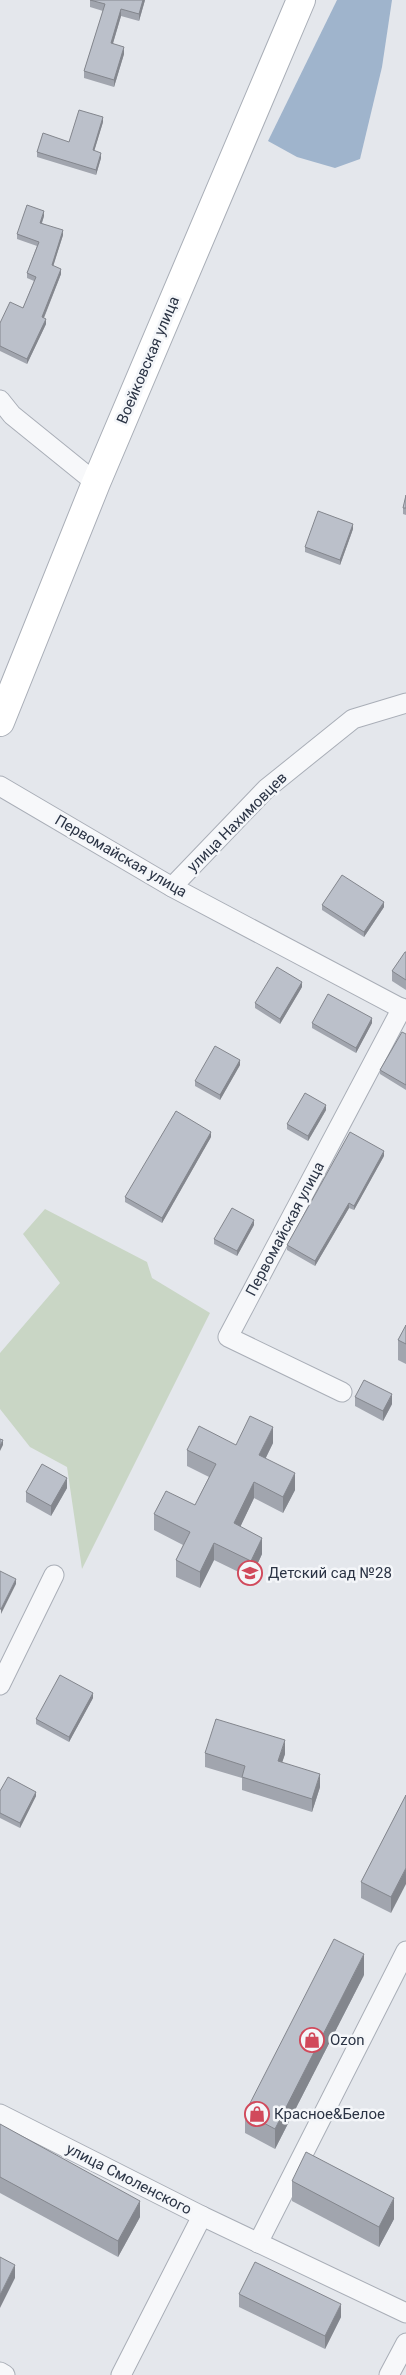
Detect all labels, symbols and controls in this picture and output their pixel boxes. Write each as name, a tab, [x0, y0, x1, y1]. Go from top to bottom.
street label: Воейковская улица	[113, 293, 183, 427]
street label: улица Нахимовцев	[183, 768, 291, 876]
street label: Первомайская улица	[52, 811, 190, 901]
street label: Первомайская улица	[242, 1159, 328, 1299]
school or university icon: Детский сад №28	[237, 1560, 263, 1586]
place label: Детский сад №28	[268, 1564, 392, 1582]
shop icon: Ozon	[299, 2027, 325, 2053]
place label: Ozon	[330, 2031, 364, 2049]
shop icon: Красное&Белое	[244, 2101, 270, 2127]
place label: Красное&Белое	[274, 2105, 385, 2123]
street label: улица Смоленского	[63, 2140, 195, 2218]

